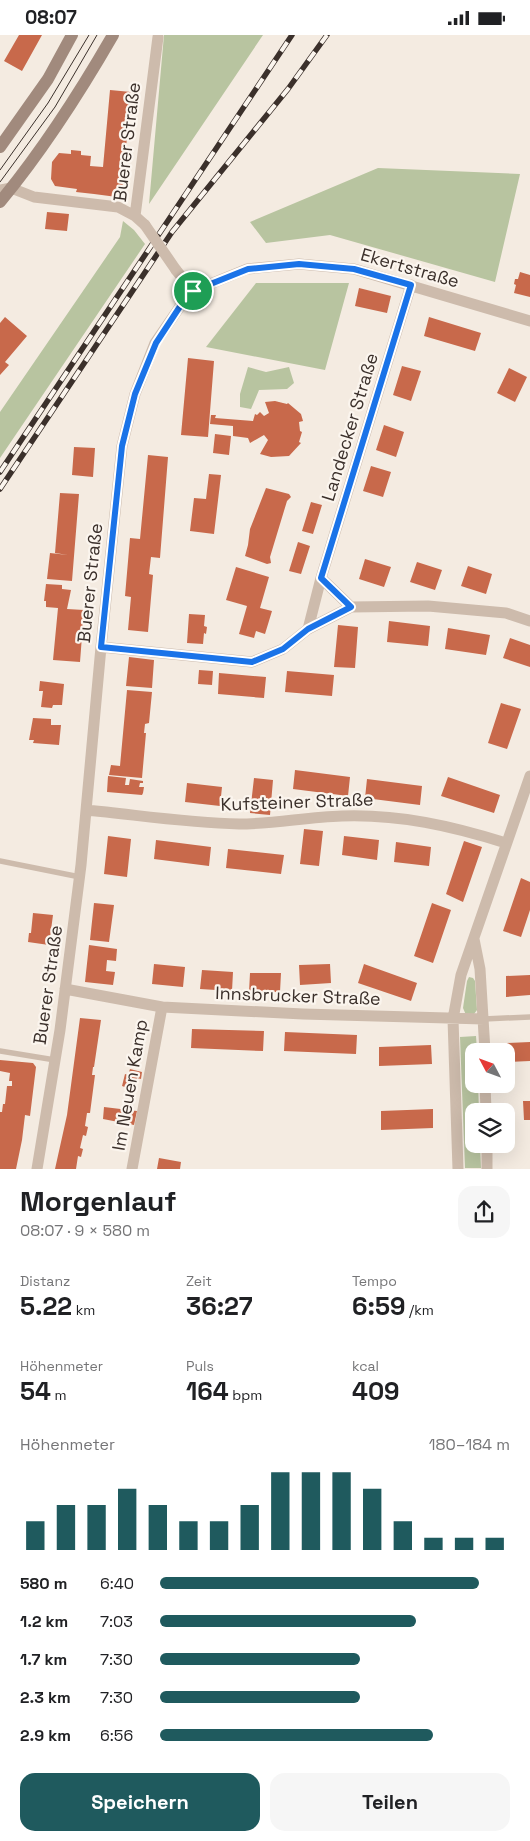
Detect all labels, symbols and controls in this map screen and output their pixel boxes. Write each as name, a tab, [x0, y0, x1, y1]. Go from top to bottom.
text: 08:07	[25, 5, 77, 30]
street label: Buerer Straße	[108, 81, 145, 203]
street label: Ekertstraße	[358, 242, 462, 293]
pin	[172, 270, 214, 312]
icon: arrive	[179, 277, 207, 305]
street label: Landecker Straße	[316, 350, 383, 504]
street label: Buerer Straße	[72, 522, 107, 644]
street label: Kufsteiner Straße	[220, 787, 374, 816]
street label: Buerer Straße	[28, 924, 67, 1046]
street label: Innsbrucker Straße	[215, 981, 381, 1010]
street label: Im Neuen Kamp	[107, 1018, 152, 1152]
north arrow	[465, 1043, 515, 1093]
map controls	[465, 1043, 515, 1153]
button: layers	[465, 1103, 515, 1153]
text: Morgenlauf	[20, 1183, 176, 1219]
button: share	[458, 1186, 510, 1238]
text: 08:07 · 9 × 580 m	[20, 1220, 150, 1241]
text: Distanz	[20, 1272, 70, 1290]
text: Zeit	[186, 1272, 212, 1290]
text: Tempo	[352, 1272, 397, 1290]
text: 5.22	[20, 1290, 72, 1322]
text: 36:27	[186, 1290, 253, 1322]
text: 6:59	[352, 1290, 405, 1322]
text: km	[72, 1301, 95, 1319]
text: /km	[405, 1301, 434, 1319]
text: Höhenmeter	[20, 1357, 103, 1375]
text: Puls	[186, 1357, 214, 1375]
text: kcal	[352, 1357, 379, 1375]
text: 54	[20, 1375, 51, 1407]
text: 164	[186, 1375, 229, 1407]
text: 409	[352, 1375, 400, 1407]
text: m	[51, 1386, 67, 1404]
text: bpm	[229, 1386, 262, 1404]
text: Höhenmeter	[20, 1434, 115, 1455]
text: 180–184 m	[429, 1434, 510, 1455]
text: 580 m	[20, 1573, 67, 1594]
text: 6:40	[100, 1573, 134, 1594]
text: 1.2 km	[20, 1611, 68, 1632]
text: 7:03	[100, 1611, 133, 1632]
text: 1.7 km	[20, 1649, 67, 1670]
text: 7:30	[100, 1649, 133, 1670]
text: 2.3 km	[20, 1687, 71, 1708]
text: 7:30	[100, 1687, 133, 1708]
text: 2.9 km	[20, 1725, 71, 1746]
text: 6:56	[100, 1725, 133, 1746]
button: Speichern	[20, 1773, 260, 1831]
button: Teilen	[270, 1773, 510, 1831]

